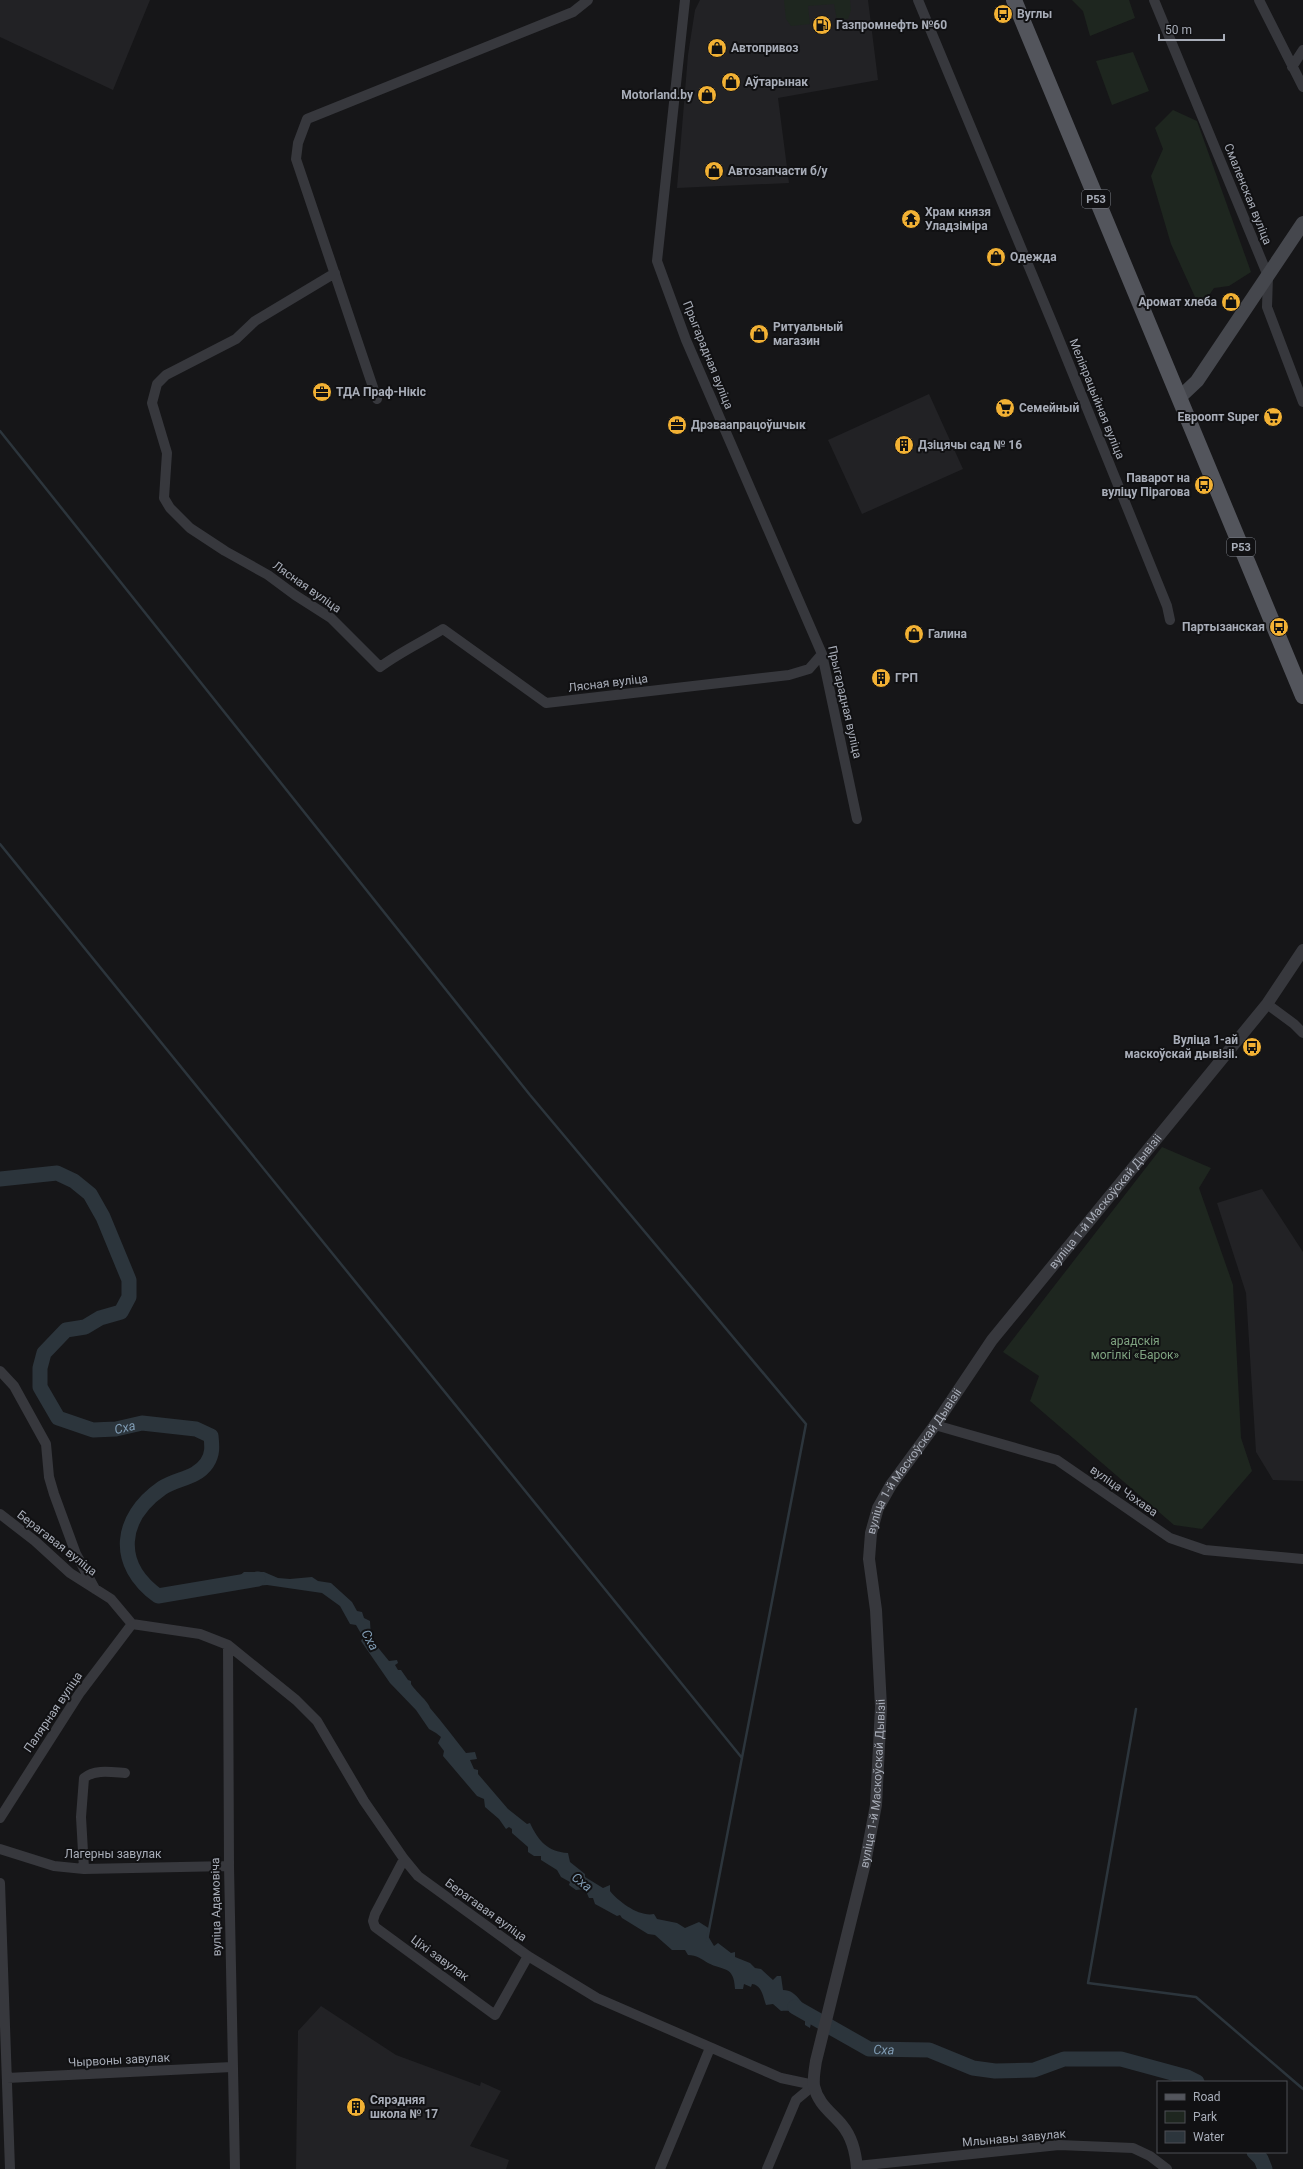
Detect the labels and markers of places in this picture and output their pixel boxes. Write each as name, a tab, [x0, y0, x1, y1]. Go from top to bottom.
bus stop icon: Вуглы	[992, 3, 1014, 25]
place label: Вуглы	[1017, 7, 1052, 21]
fuel station icon: Газпромнефть №60	[811, 14, 833, 36]
place label: Газпромнефть №60	[836, 18, 947, 32]
shop icon: Автопривоз	[706, 37, 728, 59]
place label: Автопривоз	[731, 41, 799, 55]
shop icon: Аўтарынак	[720, 71, 742, 93]
place label: Аўтарынак	[745, 75, 808, 89]
shop icon: Motorland.by	[696, 84, 718, 106]
place label: Motorland.by	[621, 88, 694, 102]
shop icon: Автозапчасти б/у	[703, 160, 725, 182]
place label: Автозапчасти б/у	[728, 164, 828, 178]
place label: Храм князя Уладзіміра	[925, 205, 991, 233]
temple icon: Храм князя Уладзіміра	[900, 208, 922, 230]
shop icon: Одежда	[985, 246, 1007, 268]
place label: Одежда	[1010, 250, 1057, 264]
shop icon: Аромат хлеба	[1220, 291, 1242, 313]
place label: Аромат хлеба	[1138, 295, 1218, 309]
place label: Ритуальный магазин	[773, 320, 843, 348]
shop icon: Ритуальный магазин	[748, 323, 770, 345]
office icon: ТДА Праф-Нікіс	[311, 381, 333, 403]
place label: ТДА Праф-Нікіс	[336, 385, 426, 399]
supermarket icon: Семейный	[994, 397, 1016, 419]
place label: Семейный	[1019, 401, 1079, 415]
supermarket icon: Евроопт Super	[1262, 406, 1284, 428]
place label: Евроопт Super	[1178, 410, 1260, 424]
office icon: Дрэваапрацоўшчык	[666, 414, 688, 436]
place label: Дрэваапрацоўшчык	[691, 418, 806, 432]
building icon: Дзіцячы сад № 16	[893, 434, 915, 456]
place label: Дзіцячы сад № 16	[918, 438, 1022, 452]
place label: Паварот на вуліцу Пірагова	[1101, 471, 1191, 499]
bus stop icon: Паварот на вуліцу Пірагова	[1193, 474, 1215, 496]
bus stop icon: Партызанская	[1268, 616, 1290, 638]
place label: Партызанская	[1182, 620, 1265, 634]
shop icon: Галина	[903, 623, 925, 645]
place label: Галина	[928, 627, 967, 641]
building icon: ГРП	[870, 667, 892, 689]
place label: ГРП	[895, 671, 918, 685]
place label: Вуліца 1-ай маскоўскай дывізіі.	[1124, 1033, 1238, 1061]
bus stop icon: Вуліца 1-ай маскоўскай дывізіі.	[1241, 1036, 1263, 1058]
place label: Сярэдняя школа № 17	[370, 2093, 438, 2121]
building icon: Сярэдняя школа № 17	[345, 2096, 367, 2118]

